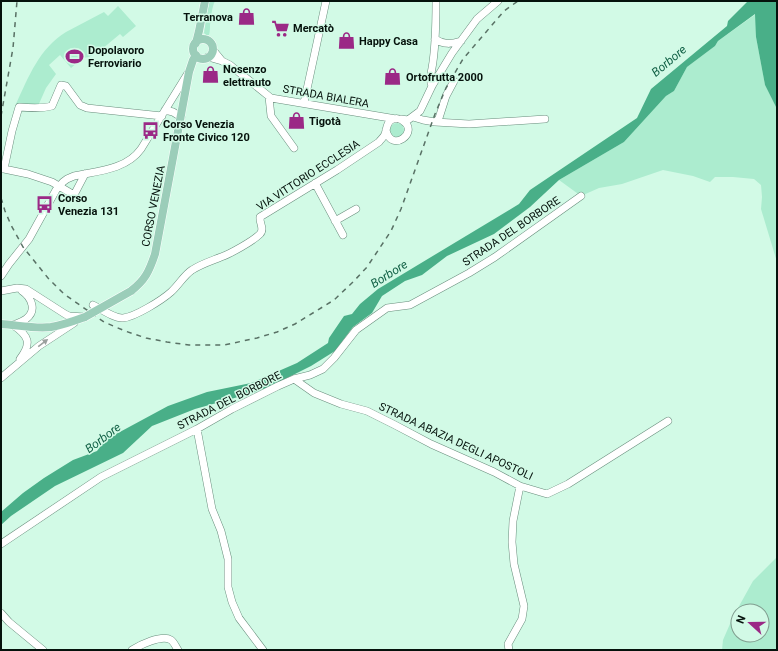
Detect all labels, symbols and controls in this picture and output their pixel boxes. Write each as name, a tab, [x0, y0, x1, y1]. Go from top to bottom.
shop icon: Terranova	[236, 7, 256, 27]
place label: Terranova	[183, 11, 233, 24]
supermarket icon: Mercatò	[270, 18, 290, 38]
place label: Mercatò	[293, 22, 334, 35]
shop icon: Happy Casa	[336, 31, 356, 51]
place label: Happy Casa	[359, 35, 418, 48]
water label: Borbore	[649, 42, 689, 80]
place label: Dopolavoro Ferroviario	[88, 44, 144, 70]
sports icon: Dopolavoro Ferroviario	[65, 46, 85, 66]
place label: Nosenzo elettrauto	[223, 63, 271, 89]
shop icon: Nosenzo elettrauto	[200, 65, 220, 85]
shop icon: Ortofrutta 2000	[383, 67, 403, 87]
place label: Ortofrutta 2000	[406, 71, 483, 84]
street label: STRADA BIALERA	[282, 83, 371, 111]
shop icon: Tigotà	[286, 111, 306, 131]
place label: Tigotà	[309, 115, 341, 128]
place label: Corso Venezia Fronte Civico 120	[163, 118, 250, 144]
bus stop icon: Corso Venezia Fronte Civico 120	[140, 120, 160, 140]
street label: VIA VITTORIO ECCLESIA	[254, 137, 363, 214]
street label: CORSO VENEZIA	[139, 164, 168, 248]
place label: Corso Venezia 131	[58, 192, 119, 218]
bus stop icon: Corso Venezia 131	[35, 194, 55, 214]
street label: STRADA DEL BORBORE	[460, 194, 563, 269]
water label: Borbore	[368, 257, 410, 291]
one-way arrow	[38, 339, 49, 347]
street label: STRADA DEL BORBORE	[175, 369, 283, 432]
street label: STRADA ABAZIA DEGLI APOSTOLI	[377, 400, 535, 483]
water label: Borbore	[82, 420, 124, 456]
north arrow	[730, 603, 770, 643]
text: N	[734, 613, 749, 626]

